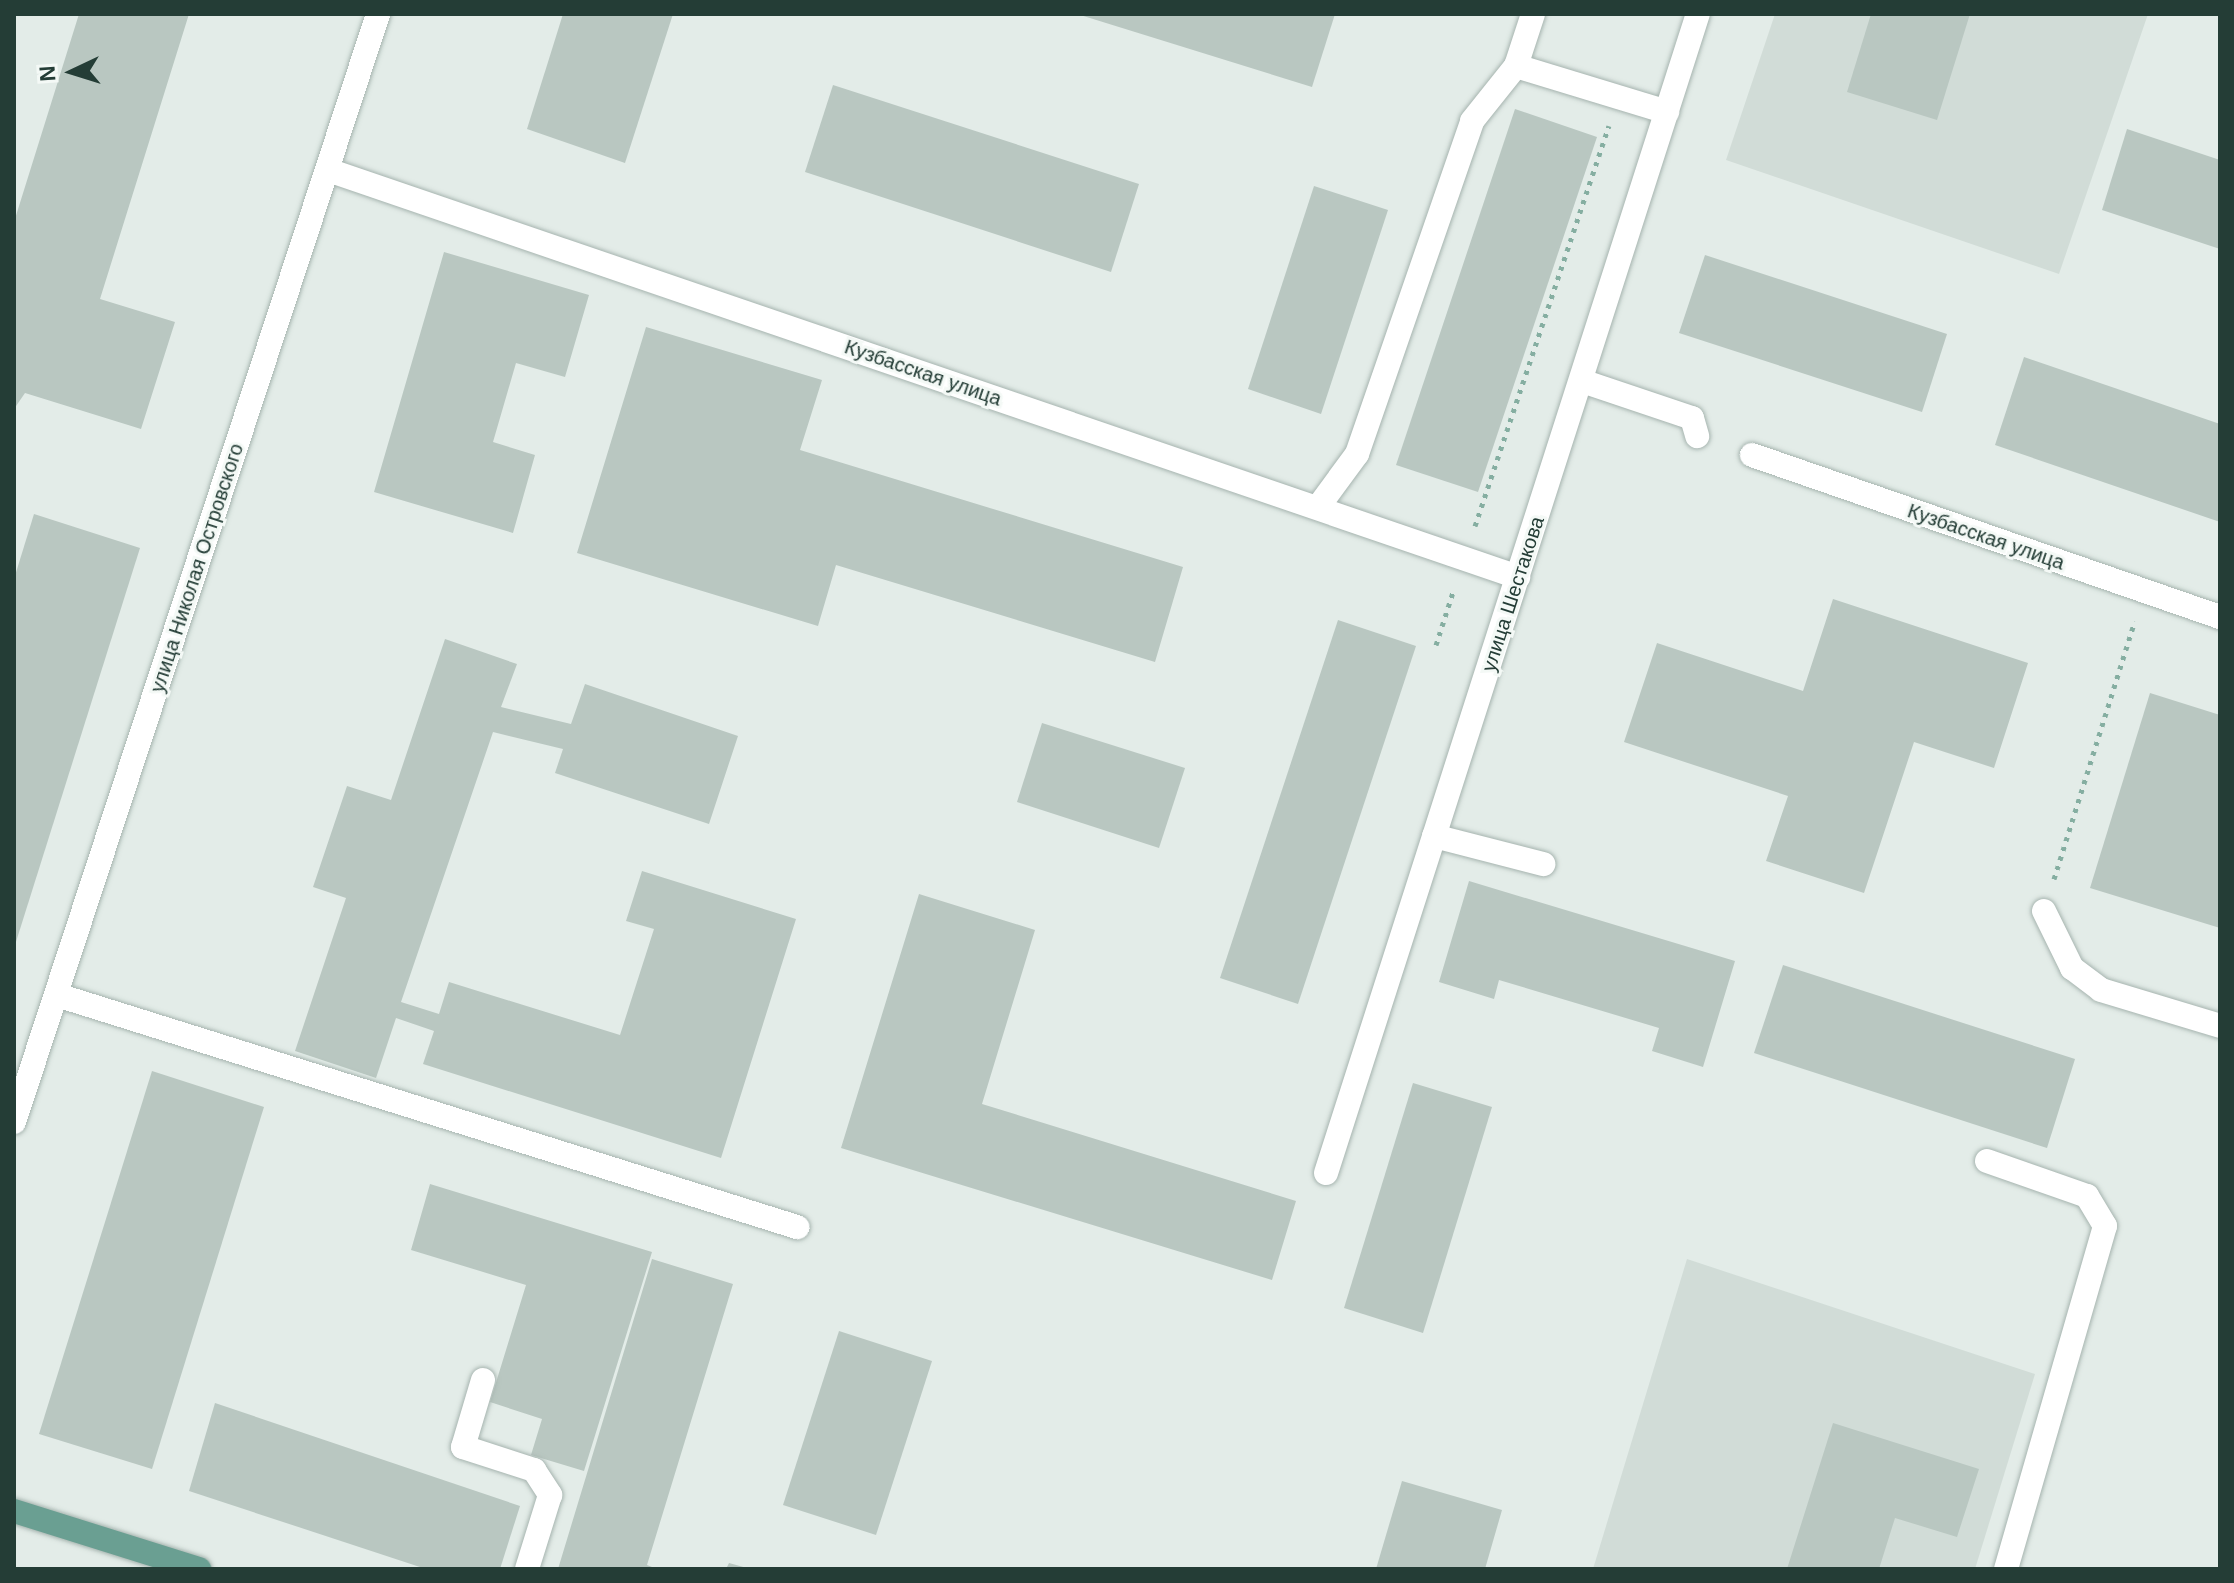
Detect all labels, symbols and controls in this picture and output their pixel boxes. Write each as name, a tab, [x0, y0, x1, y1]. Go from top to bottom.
north arrow	[32, 32, 112, 112]
text: N	[35, 65, 61, 83]
street label: Кузбасская улица	[841, 335, 1005, 411]
street label: улица Николая Островского	[145, 440, 249, 696]
street label: Кузбасская улица	[1904, 499, 2068, 575]
street label: улица Шестакова	[1477, 513, 1549, 675]

